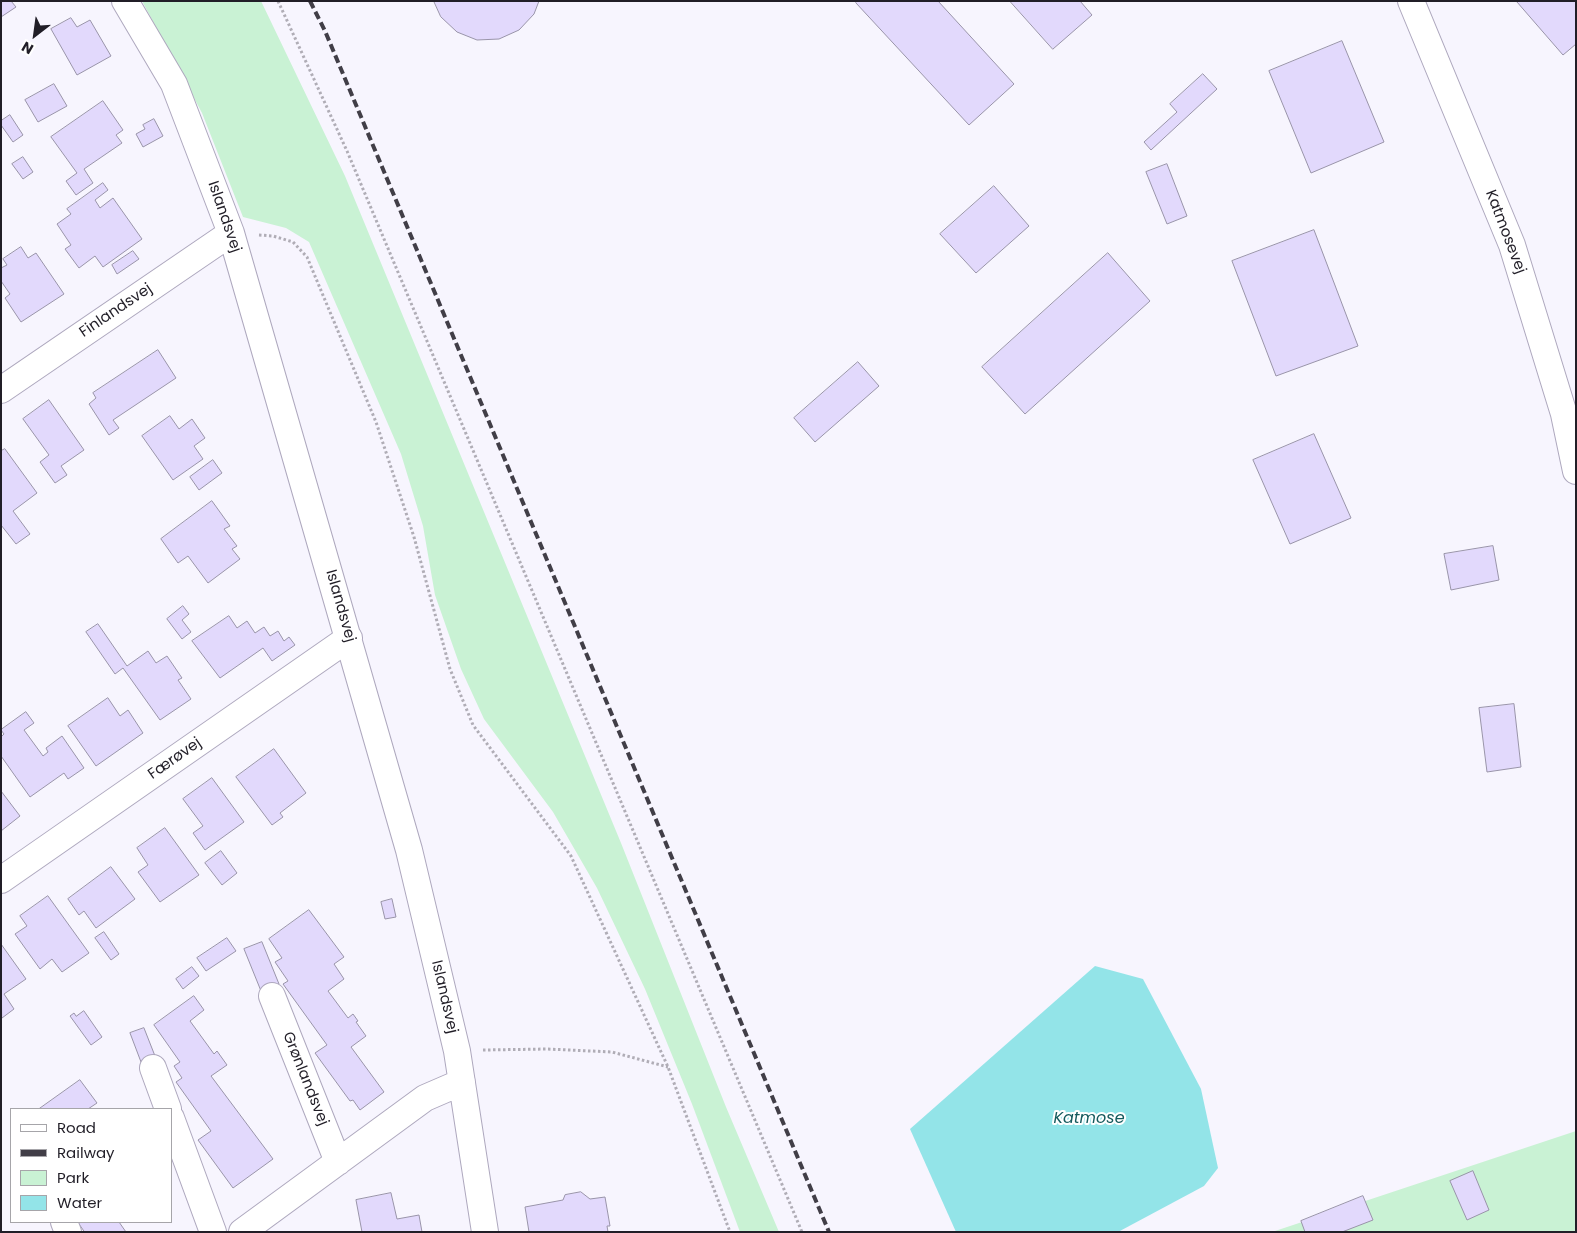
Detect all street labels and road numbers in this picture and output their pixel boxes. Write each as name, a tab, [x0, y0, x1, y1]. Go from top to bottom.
street label: Islandsvej	[203, 179, 245, 255]
street label: Katmosevej	[1481, 188, 1529, 276]
street label: Finlandsvej	[76, 280, 156, 342]
street label: Islandsvej	[321, 568, 359, 644]
street label: Færøvej	[145, 734, 205, 784]
street label: Islandsvej	[427, 959, 461, 1035]
street label: Grønlandsvej	[278, 1030, 332, 1128]

